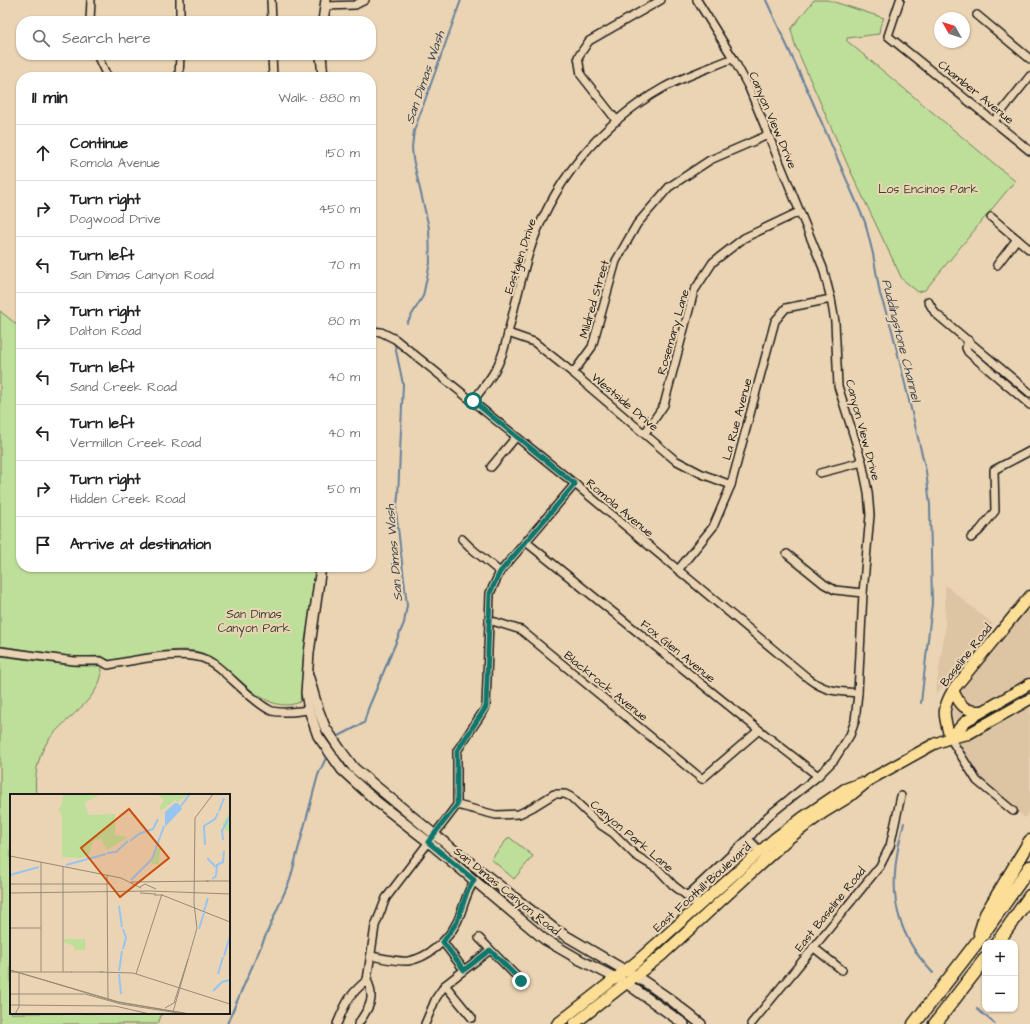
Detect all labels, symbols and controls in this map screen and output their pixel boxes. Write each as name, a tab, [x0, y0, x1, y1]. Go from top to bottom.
north arrow	[934, 12, 970, 48]
search box	[16, 16, 376, 60]
icon: search	[30, 27, 52, 49]
text: Search here	[62, 28, 151, 49]
water label: San Dimas Wash	[401, 28, 449, 126]
street label: Chamber Avenue	[934, 56, 1018, 129]
street label: Canyon View Drive	[743, 69, 801, 172]
text: 11 min	[32, 86, 67, 110]
text: Walk · 880 m	[279, 89, 360, 107]
text: Continue	[70, 133, 128, 154]
icon: ahead	[32, 142, 54, 164]
text: 150 m	[326, 144, 360, 162]
text: Romola Avenue	[70, 154, 160, 172]
park label: Los Encinos Park	[878, 181, 978, 198]
text: Turn right	[70, 189, 141, 210]
icon: right	[32, 198, 54, 220]
text: 450 m	[318, 200, 360, 218]
text: Dogwood Drive	[70, 210, 161, 228]
street label: Eastglen Drive	[500, 216, 542, 296]
text: Turn left	[70, 245, 134, 266]
icon: left	[32, 254, 54, 276]
text: 70 m	[328, 256, 360, 274]
street label: Mildred Street	[575, 258, 614, 340]
text: San Dimas Canyon Road	[70, 266, 214, 284]
water label: Puddingstone Channel	[876, 277, 925, 405]
street label: Rosemary Lane	[653, 287, 695, 377]
text: Turn right	[70, 301, 141, 322]
icon: right	[32, 310, 54, 332]
text: 80 m	[328, 312, 360, 330]
text: Dalton Road	[70, 322, 141, 340]
text: Turn left	[70, 357, 134, 378]
icon: left	[32, 366, 54, 388]
text: 40 m	[328, 368, 360, 386]
street label: Westside Drive	[587, 369, 662, 436]
street label: La Rue Avenue	[718, 376, 757, 462]
text: Sand Creek Road	[70, 378, 177, 396]
street label: Canyon View Drive	[840, 378, 884, 483]
route start	[464, 392, 482, 410]
text: Turn left	[70, 413, 134, 434]
icon: left	[32, 422, 54, 444]
text: 40 m	[328, 424, 360, 442]
text: Vermillon Creek Road	[70, 434, 201, 452]
text: Turn right	[70, 469, 141, 490]
street label: Romola Avenue	[582, 475, 657, 542]
icon: right	[32, 478, 54, 500]
text: 50 m	[327, 480, 360, 498]
text: Hidden Creek Road	[70, 490, 185, 508]
water label: San Dimas Wash	[381, 503, 407, 602]
icon: arrive	[32, 534, 54, 556]
text: Arrive at destination	[70, 534, 211, 555]
park label: San Dimas Canyon Park	[218, 606, 291, 638]
street label: Fox Glen Avenue	[637, 616, 719, 687]
street label: Baseline Road	[936, 620, 996, 690]
street label: Blackrock Avenue	[560, 647, 652, 726]
inset map	[10, 794, 230, 1014]
street label: Canyon Park Lane	[586, 796, 677, 877]
street label: East Foothill Boulevard	[650, 839, 755, 936]
street label: San Dimas Canyon Road	[449, 843, 564, 941]
street label: East Baseline Road	[791, 863, 870, 955]
map controls	[982, 940, 1018, 1012]
button: +	[982, 940, 1018, 976]
route end	[512, 972, 530, 990]
button: −	[982, 976, 1018, 1012]

